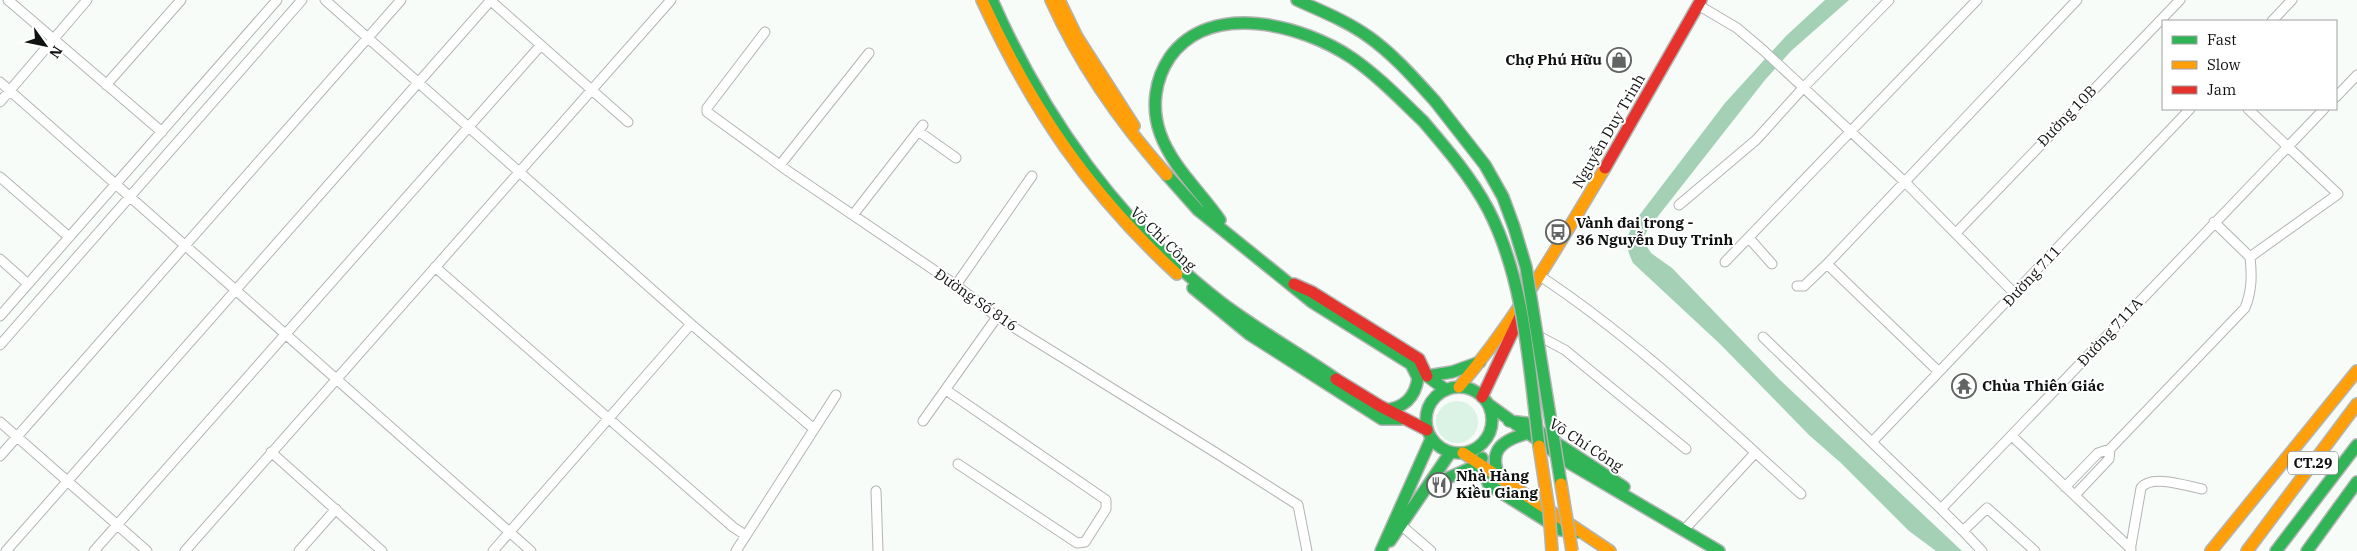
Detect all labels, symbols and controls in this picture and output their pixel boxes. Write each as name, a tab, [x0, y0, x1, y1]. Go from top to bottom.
north arrow	[20, 20, 70, 70]
legend	[2162, 20, 2337, 110]
text: Fast	[2207, 30, 2237, 49]
text: N	[45, 43, 66, 62]
shop icon: Chợ Phú Hữu	[1606, 47, 1632, 73]
place label: Chợ Phú Hữu	[1505, 50, 1602, 69]
text: Slow	[2207, 55, 2241, 74]
street label: Nguyễn Duy Trinh	[1568, 70, 1649, 191]
text: Jam	[2207, 80, 2236, 99]
street label: Đường 10B	[2033, 81, 2100, 150]
street label: Võ Chí Công	[1126, 203, 1200, 275]
place label: Vành đai trong - 36 Nguyễn Duy Trinh	[1576, 213, 1734, 249]
bus stop icon: Vành đai trong - 36 Nguyễn Duy Trinh	[1545, 219, 1571, 245]
street label: Đường 711	[1999, 241, 2065, 310]
street label: Đường Số 816	[931, 264, 1022, 335]
street label: Đường 711A	[2073, 293, 2147, 370]
temple icon: Chùa Thiên Giác	[1951, 373, 1977, 399]
place label: Chùa Thiên Giác	[1982, 376, 2104, 395]
street label: Võ Chí Công	[1546, 414, 1627, 475]
road number: CT.29	[2288, 452, 2338, 474]
place label: Nhà Hàng Kiều Giang	[1456, 466, 1538, 502]
restaurant icon: Nhà Hàng Kiều Giang	[1426, 472, 1452, 498]

